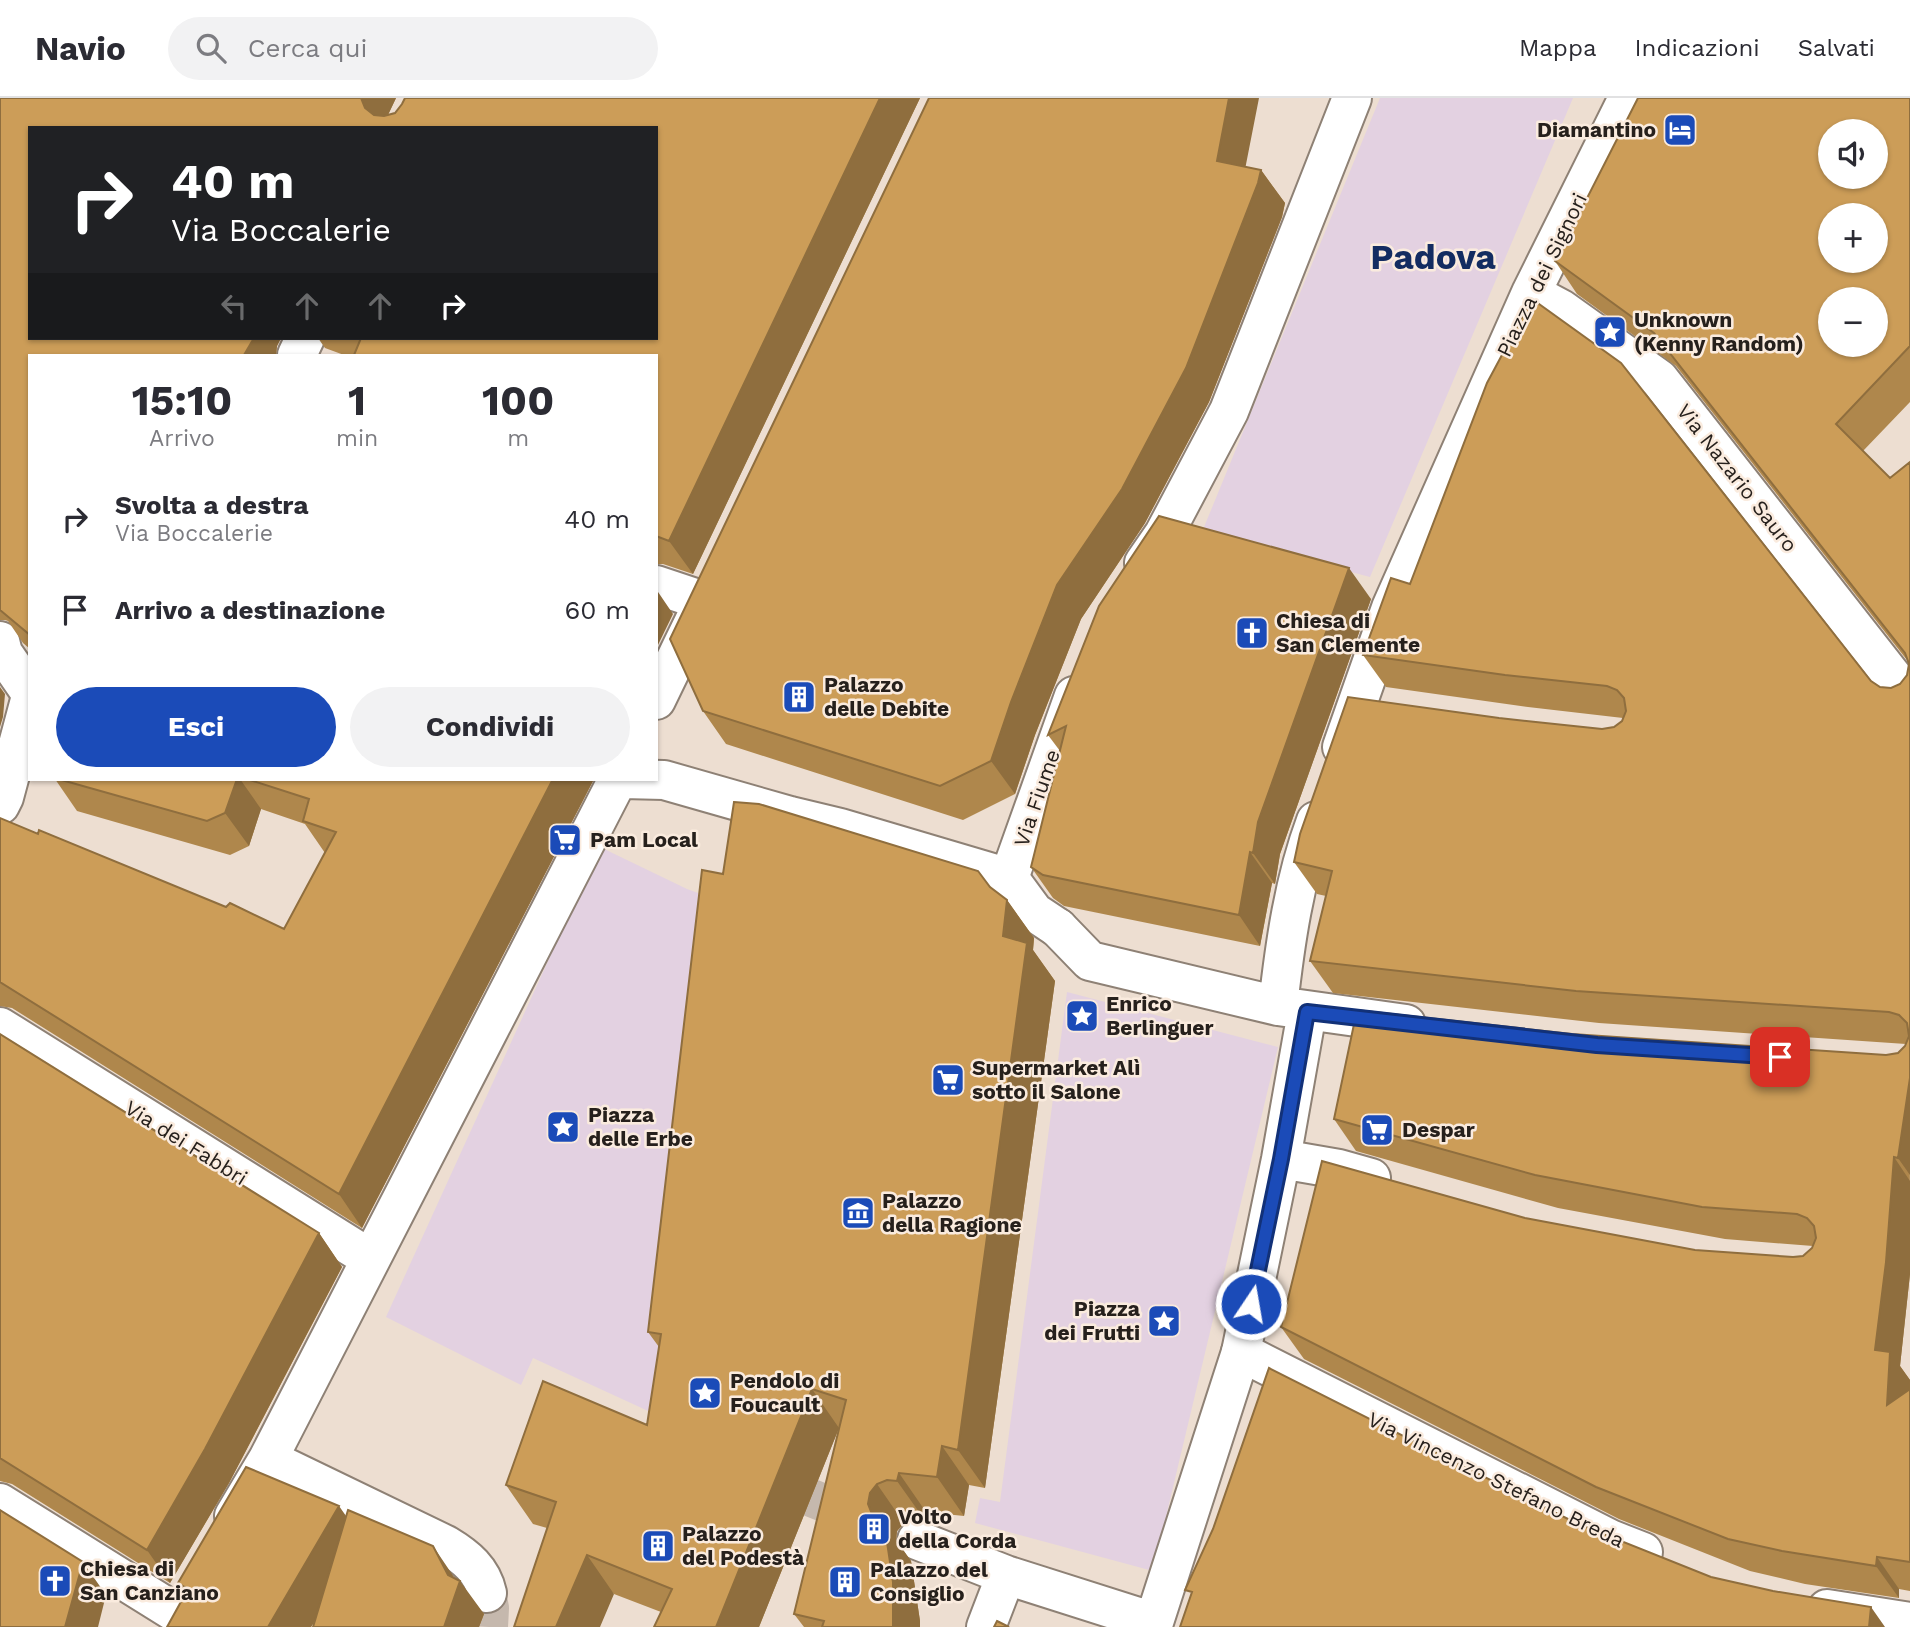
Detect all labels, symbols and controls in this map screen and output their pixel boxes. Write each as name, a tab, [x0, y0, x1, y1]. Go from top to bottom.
search box	[168, 17, 658, 80]
text: Navio	[35, 29, 126, 68]
icon: search	[192, 29, 230, 67]
text: Cerca qui	[248, 33, 368, 63]
text: Mappa	[1519, 34, 1597, 62]
text: Indicazioni	[1635, 34, 1760, 62]
text: Salvati	[1798, 34, 1875, 62]
hotel icon: Diamantino	[1661, 111, 1699, 149]
place label: Diamantino	[1537, 117, 1656, 142]
map controls	[1818, 119, 1888, 357]
button: sound	[1818, 119, 1888, 189]
text: 40 m	[171, 152, 294, 210]
icon: right	[56, 154, 147, 245]
street label: Piazza dei Signori	[1491, 189, 1592, 361]
button: +	[1818, 203, 1888, 273]
text: Via Boccalerie	[171, 211, 391, 249]
district label: Padova	[1370, 236, 1497, 278]
icon: left	[215, 287, 253, 325]
icon: ahead	[288, 287, 326, 325]
icon: ahead	[361, 287, 399, 325]
icon: right	[434, 287, 472, 325]
button: −	[1818, 287, 1888, 357]
place label: Unknown (Kenny Random)	[1634, 307, 1804, 356]
place icon: Unknown (Kenny Random)	[1591, 313, 1629, 351]
text: 15:10	[132, 376, 232, 425]
text: 1	[348, 376, 366, 425]
text: 100	[482, 376, 554, 425]
street label: Via Nazario Sauro	[1672, 399, 1803, 557]
text: Arrivo	[149, 425, 215, 452]
text: min	[336, 425, 378, 452]
text: m	[507, 425, 529, 452]
text: Svolta a destra	[115, 490, 308, 520]
icon: right	[56, 500, 94, 538]
text: 40 m	[564, 504, 630, 534]
text: Via Boccalerie	[115, 520, 273, 547]
icon: arrive	[56, 591, 94, 629]
text: Arrivo a destinazione	[115, 595, 385, 625]
text: 60 m	[564, 595, 630, 625]
place label: Chiesa di San Clemente	[1276, 608, 1420, 657]
church icon: Chiesa di San Clemente	[1233, 614, 1271, 652]
place label: Palazzo delle Debite	[824, 672, 949, 721]
building icon: Palazzo delle Debite	[780, 678, 818, 716]
button: Esci	[56, 687, 336, 767]
button: Condividi	[350, 687, 630, 767]
street label: Via Fiume	[1008, 746, 1065, 850]
supermarket icon: Pam Local	[546, 821, 584, 859]
place label: Pam Local	[590, 827, 698, 852]
place label: Enrico Berlinguer	[1106, 991, 1214, 1040]
place icon: Enrico Berlinguer	[1063, 997, 1101, 1035]
pin	[1750, 1027, 1810, 1087]
icon: arrive	[1761, 1038, 1799, 1076]
place label: Supermarket Alì sotto il Salone	[972, 1055, 1140, 1104]
supermarket icon: Supermarket Alì sotto il Salone	[929, 1061, 967, 1099]
street label: Via dei Fabbri	[120, 1095, 252, 1190]
place label: Piazza delle Erbe	[588, 1102, 693, 1151]
place icon: Piazza delle Erbe	[544, 1108, 582, 1146]
supermarket icon: Despar	[1358, 1111, 1396, 1149]
place label: Despar	[1402, 1117, 1475, 1142]
place label: Palazzo della Ragione	[882, 1188, 1022, 1237]
museum icon: Palazzo della Ragione	[839, 1194, 877, 1232]
position arrow	[1214, 1267, 1288, 1341]
place label: Piazza dei Frutti	[1044, 1296, 1141, 1345]
place icon: Piazza dei Frutti	[1145, 1302, 1183, 1340]
place label: Pendolo di Foucault	[730, 1368, 839, 1417]
place icon: Pendolo di Foucault	[686, 1374, 724, 1412]
street label: Via Vincenzo Stefano Breda	[1364, 1406, 1629, 1553]
place label: Volto della Corda	[898, 1504, 1017, 1553]
building icon: Volto della Corda	[855, 1510, 893, 1548]
place label: Palazzo del Podestà	[682, 1521, 805, 1570]
building icon: Palazzo del Podestà	[639, 1527, 677, 1565]
place label: Chiesa di San Canziano	[80, 1556, 219, 1605]
place label: Palazzo del Consiglio	[870, 1557, 988, 1606]
church icon: Chiesa di San Canziano	[36, 1562, 74, 1600]
building icon: Palazzo del Consiglio	[826, 1563, 864, 1601]

